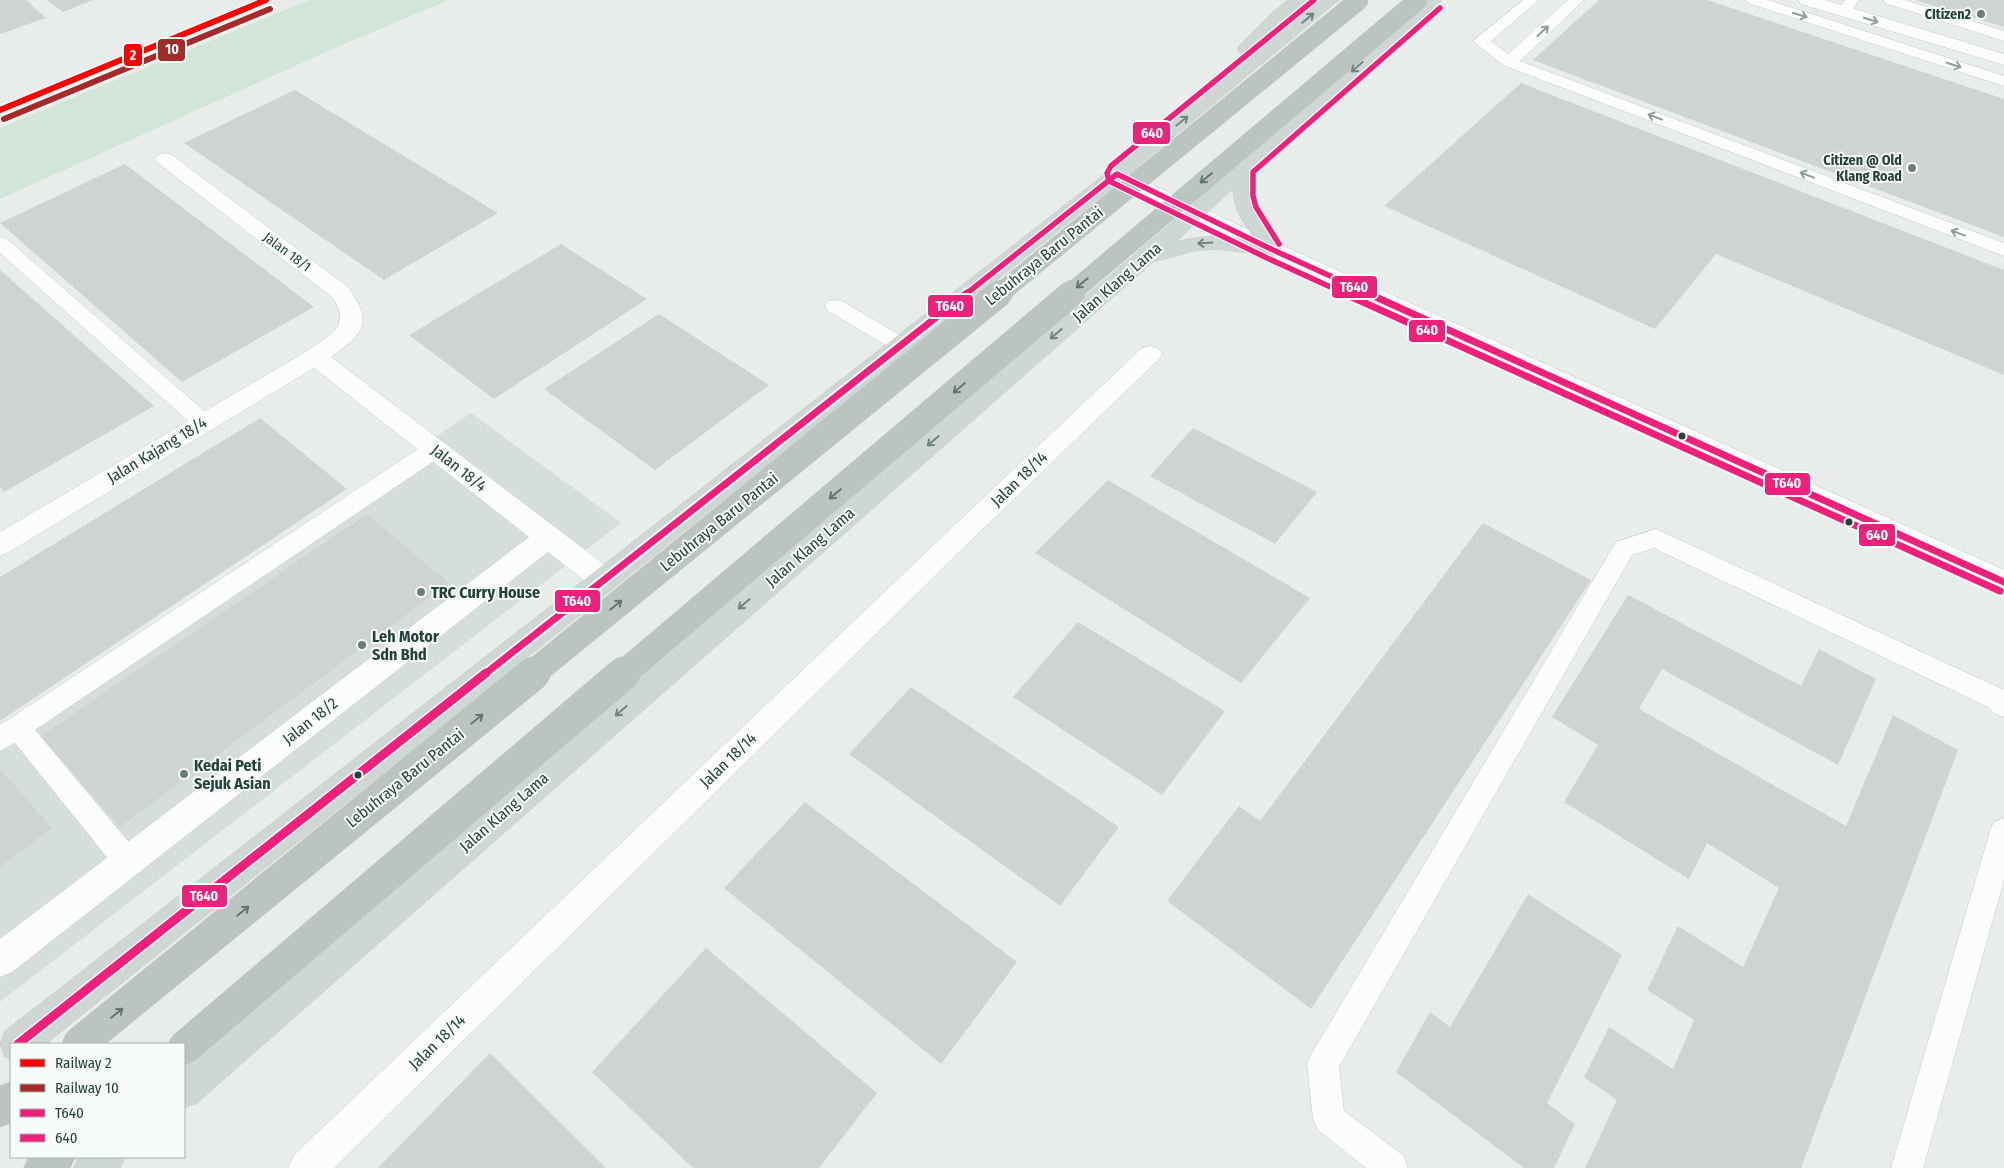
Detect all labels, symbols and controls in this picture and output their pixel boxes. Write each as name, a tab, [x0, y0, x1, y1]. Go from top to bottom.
place label: CItizen2	[1925, 6, 1972, 23]
marker: CItizen2	[1975, 8, 1987, 20]
one-way arrow	[1791, 11, 1807, 20]
one-way arrow	[1301, 13, 1314, 24]
one-way arrow	[1862, 15, 1878, 25]
one-way arrow	[1537, 25, 1550, 37]
line badge: 10	[157, 38, 186, 62]
text: 10	[165, 41, 179, 58]
line badge: 2	[123, 43, 143, 67]
text: 2	[129, 47, 137, 64]
one-way arrow	[1946, 60, 1962, 70]
one-way arrow	[1351, 61, 1364, 73]
one-way arrow	[1648, 112, 1663, 121]
one-way arrow	[1175, 116, 1188, 127]
line badge: 640	[1132, 121, 1171, 145]
text: 640	[1141, 125, 1163, 142]
place label: Citizen @ Old Klang Road	[1823, 152, 1902, 185]
marker: Citizen @ Old Klang Road	[1906, 162, 1918, 174]
one-way arrow	[1799, 170, 1815, 179]
one-way arrow	[1200, 172, 1213, 183]
street label: Lebuhraya Baru Pantai	[981, 203, 1107, 309]
one-way arrow	[1951, 228, 1967, 237]
street label: Jalan 18/1	[260, 229, 314, 275]
street label: Jalan Klang Lama	[1069, 238, 1165, 326]
one-way arrow	[1197, 239, 1213, 248]
line badge: T640	[1331, 275, 1378, 299]
one-way arrow	[1076, 277, 1089, 289]
text: T640	[1340, 279, 1369, 296]
line badge: T640	[927, 294, 974, 318]
text: T640	[936, 298, 965, 315]
line badge: 640	[1408, 319, 1446, 343]
text: 640	[1416, 322, 1438, 339]
one-way arrow	[1050, 328, 1063, 339]
one-way arrow	[952, 383, 965, 394]
street label: Jalan Kajang 18/4	[104, 413, 210, 487]
unlabelled marker	[1677, 431, 1687, 441]
one-way arrow	[927, 435, 940, 446]
street label: Jalan 18/4	[428, 441, 491, 496]
street label: Jalan 18/14	[987, 447, 1051, 510]
street label: Lebuhraya Baru Pantai	[656, 469, 782, 575]
line badge: T640	[1764, 472, 1811, 496]
text: T640	[1773, 475, 1802, 492]
one-way arrow	[829, 488, 842, 499]
street label: Jalan Klang Lama	[762, 503, 858, 591]
unlabelled marker	[1844, 517, 1854, 527]
line badge: 640	[1858, 523, 1896, 547]
text: 640	[1866, 527, 1888, 544]
place label: TRC Curry House	[431, 583, 540, 602]
marker: TRC Curry House	[415, 586, 427, 598]
line badge: T640	[554, 589, 601, 613]
text: T640	[563, 593, 592, 610]
one-way arrow	[738, 599, 751, 610]
one-way arrow	[610, 600, 623, 611]
place label: Leh Motor Sdn Bhd	[372, 627, 439, 664]
marker: Leh Motor Sdn Bhd	[356, 639, 368, 651]
street label: Jalan 18/2	[279, 694, 341, 748]
one-way arrow	[615, 705, 628, 716]
one-way arrow	[470, 714, 483, 725]
street label: Lebuhraya Baru Pantai	[342, 725, 468, 831]
street label: Jalan 18/14	[696, 728, 760, 791]
place label: Kedai Peti Sejuk Asian	[194, 756, 271, 793]
marker: Kedai Peti Sejuk Asian	[178, 768, 190, 780]
street label: Jalan Klang Lama	[456, 768, 552, 856]
unlabelled marker	[353, 770, 363, 780]
line badge: T640	[181, 884, 228, 908]
text: T640	[190, 888, 219, 905]
one-way arrow	[236, 905, 249, 916]
one-way arrow	[110, 1008, 123, 1019]
street label: Jalan 18/14	[405, 1010, 469, 1073]
legend	[10, 1043, 185, 1158]
text: Railway 2	[55, 1054, 112, 1072]
text: Railway 10	[55, 1079, 119, 1097]
text: T640	[55, 1104, 84, 1122]
text: 640	[55, 1129, 78, 1147]

